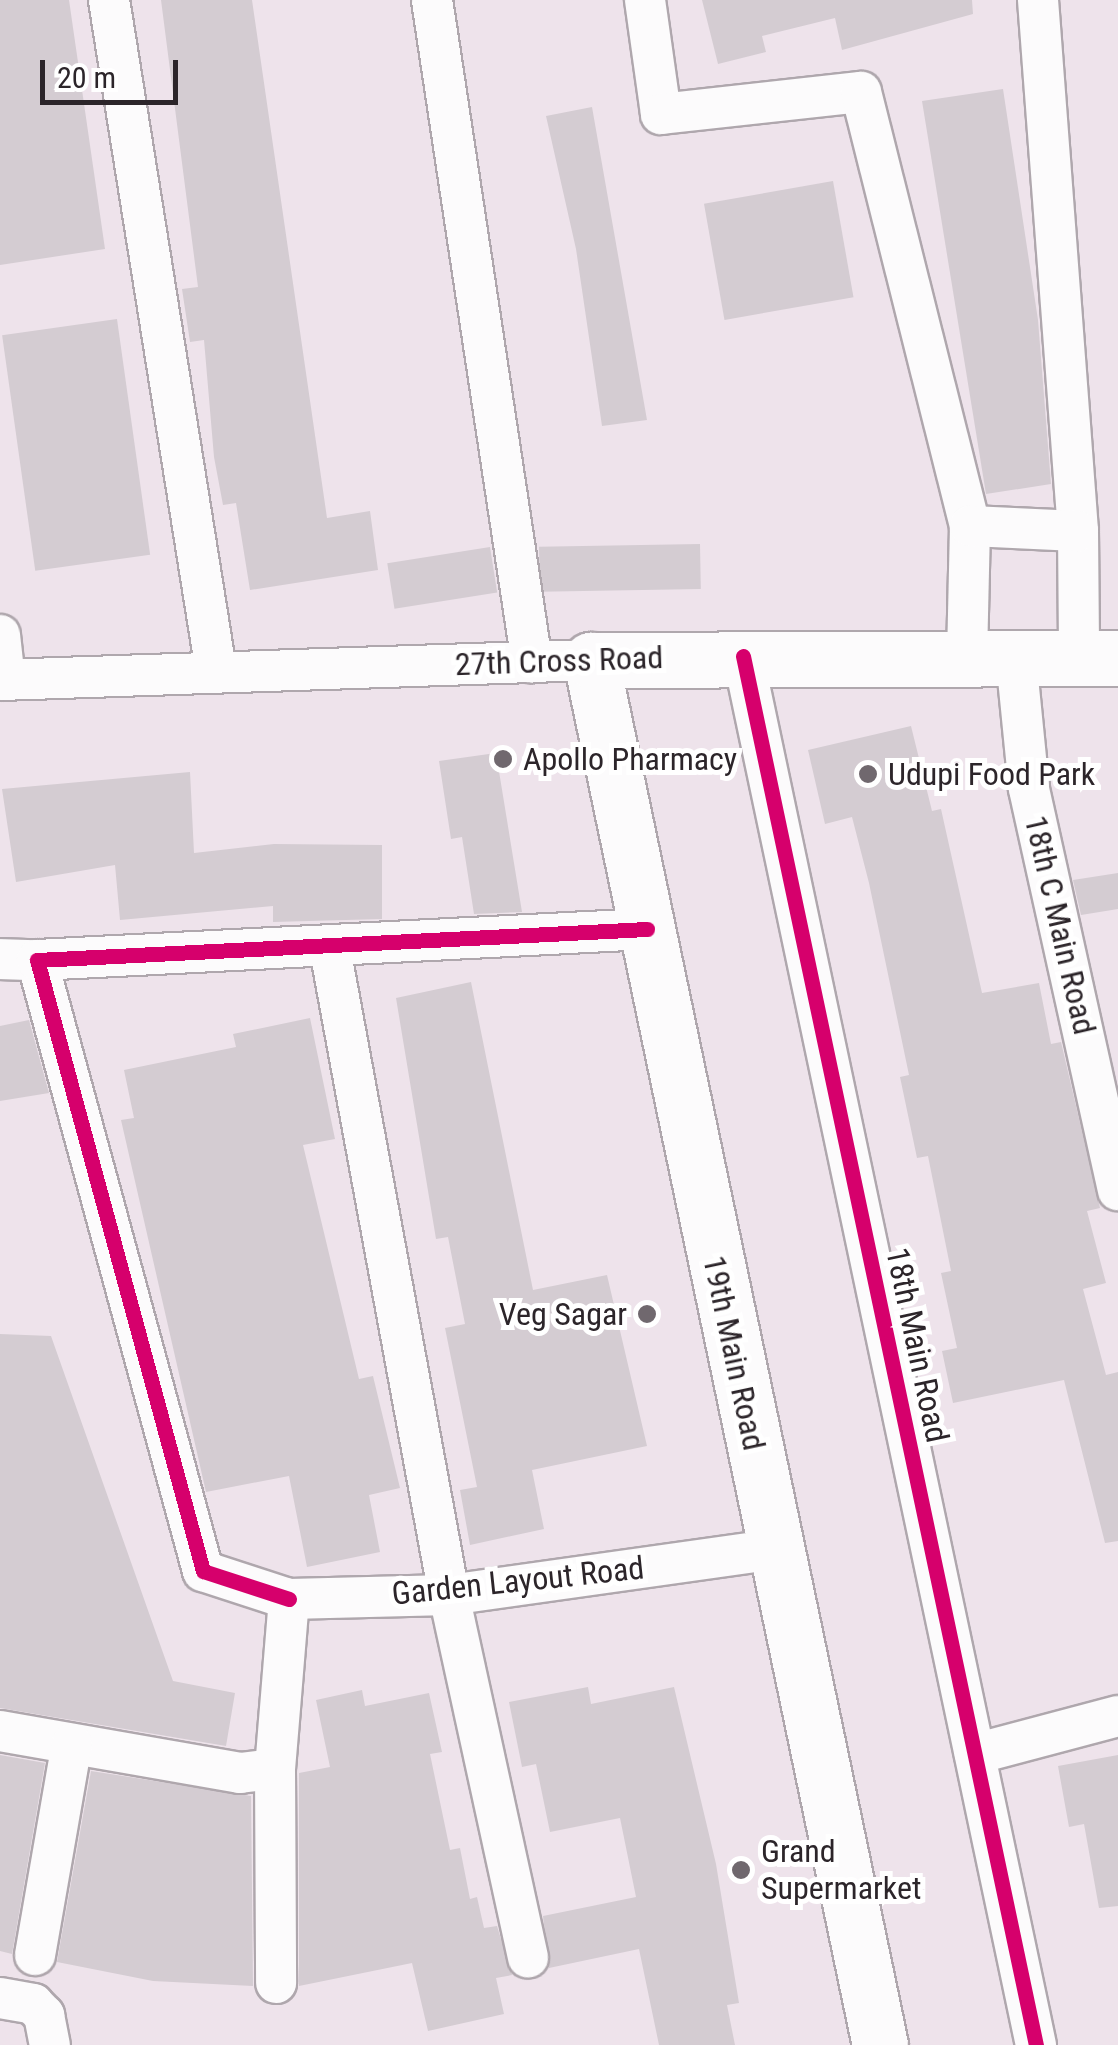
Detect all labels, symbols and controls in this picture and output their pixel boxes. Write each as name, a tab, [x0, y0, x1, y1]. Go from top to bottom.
scale bar	[45, 40, 182, 102]
text: 20 m	[57, 60, 116, 95]
street label: 27th Cross Road	[454, 638, 664, 684]
place label: Apollo Pharmacy	[523, 740, 737, 778]
marker: Apollo Pharmacy	[492, 748, 514, 770]
place label: Udupi Food Park	[888, 755, 1095, 793]
marker: Udupi Food Park	[857, 763, 879, 785]
street label: 18th C Main Road	[1016, 812, 1104, 1038]
street label: 18th Main Road	[878, 1244, 956, 1446]
street label: 19th Main Road	[695, 1252, 773, 1454]
place label: Veg Sagar	[499, 1295, 627, 1333]
marker: Veg Sagar	[636, 1303, 658, 1325]
street label: Garden Layout Road	[390, 1549, 646, 1613]
place label: Grand Supermarket	[761, 1833, 921, 1908]
marker: Grand Supermarket	[730, 1859, 752, 1881]

